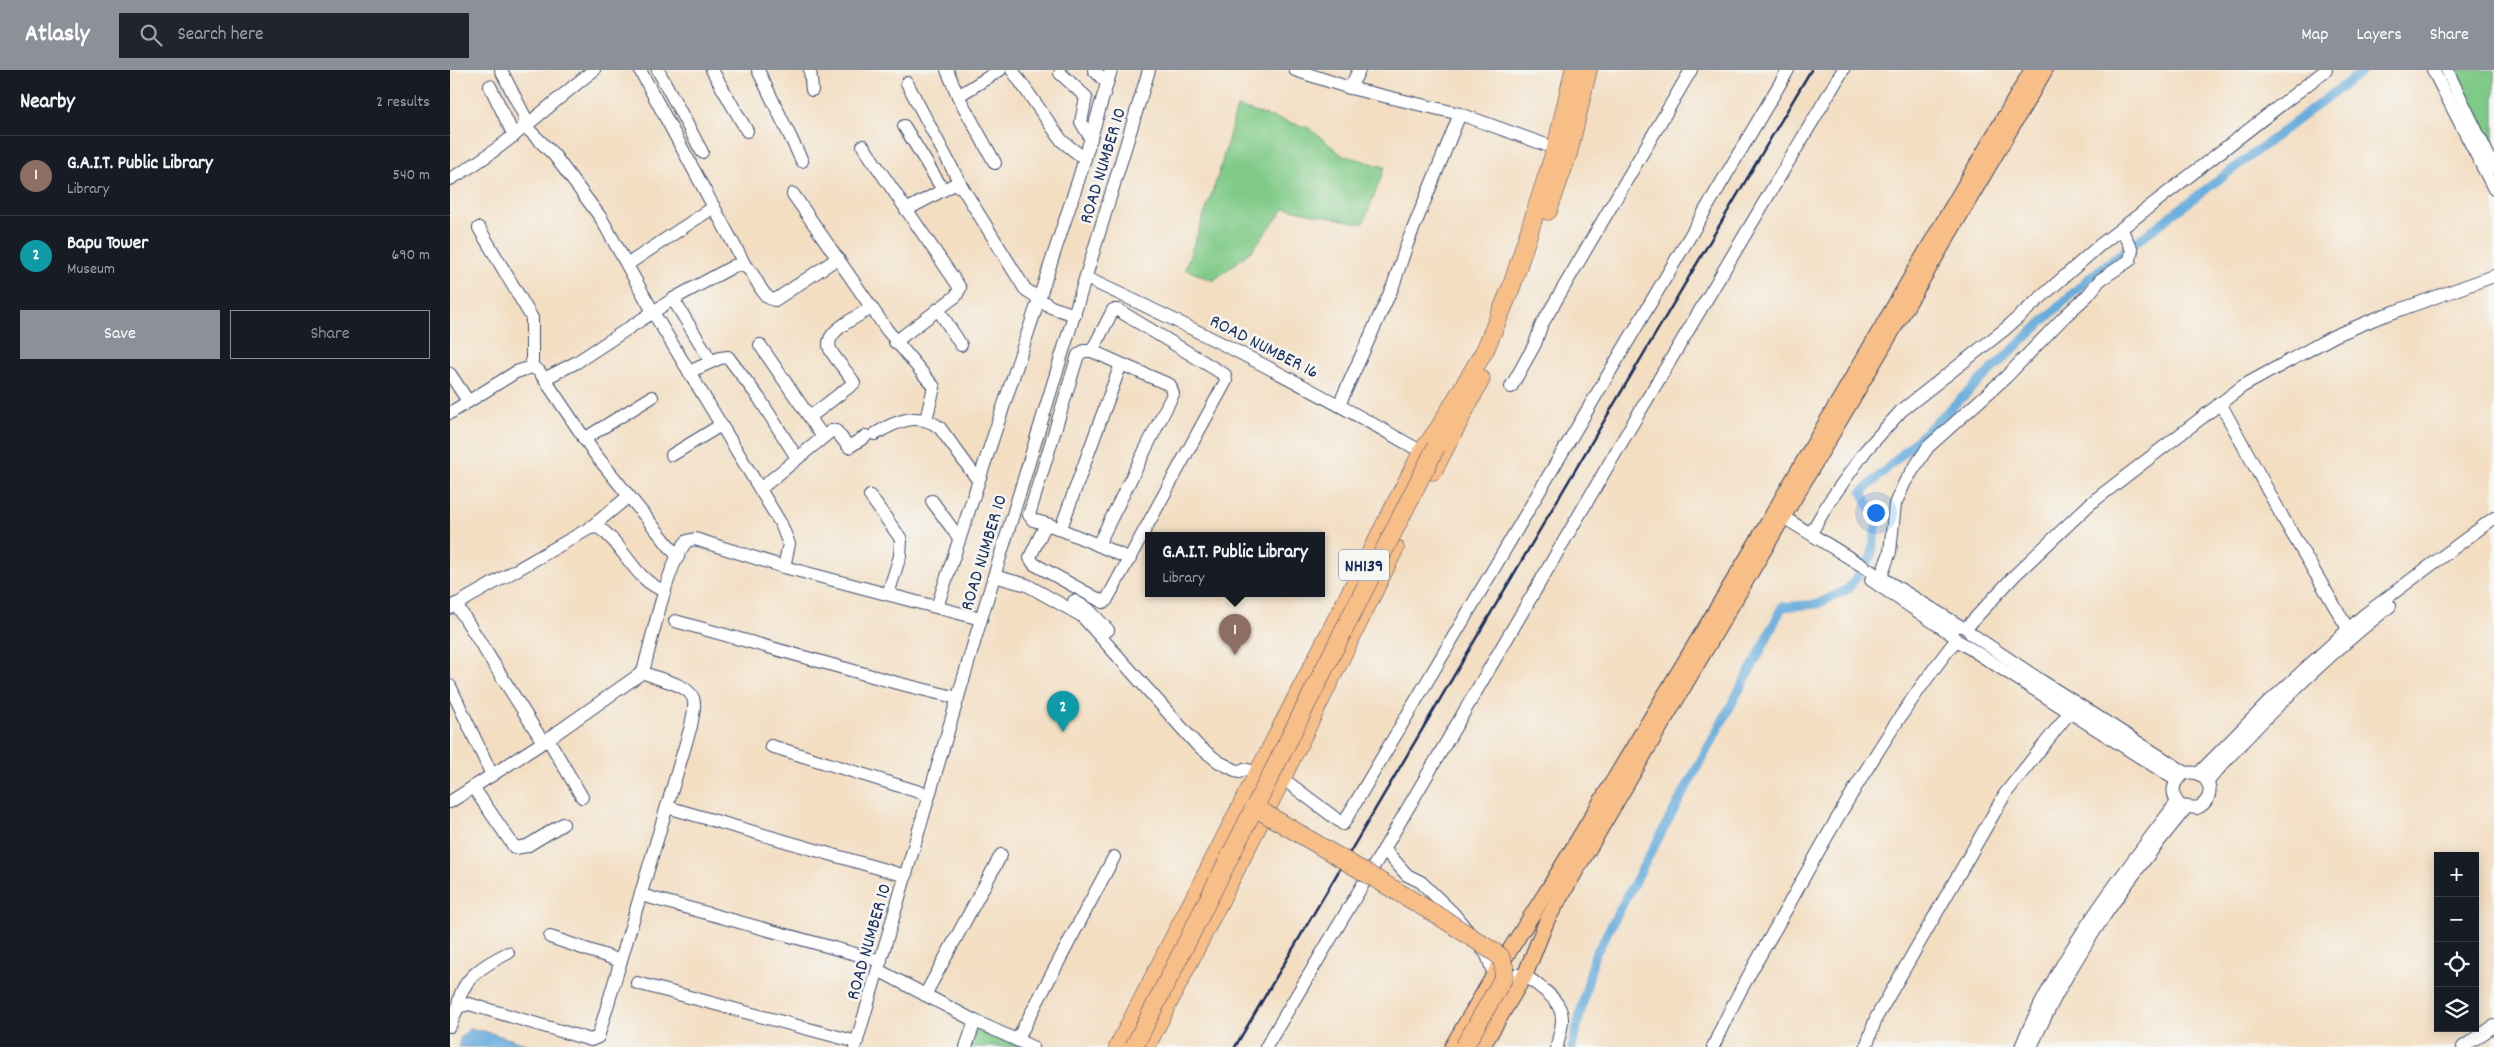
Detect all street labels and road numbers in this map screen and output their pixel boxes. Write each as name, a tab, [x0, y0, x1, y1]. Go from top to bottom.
street label: ROAD NUMBER 10	[1074, 105, 1135, 227]
street label: ROAD NUMBER 16	[1204, 309, 1323, 387]
street label: ROAD NUMBER 10	[955, 492, 1016, 614]
road number: NH139	[1339, 550, 1389, 580]
street label: ROAD NUMBER 10	[841, 881, 900, 1003]

